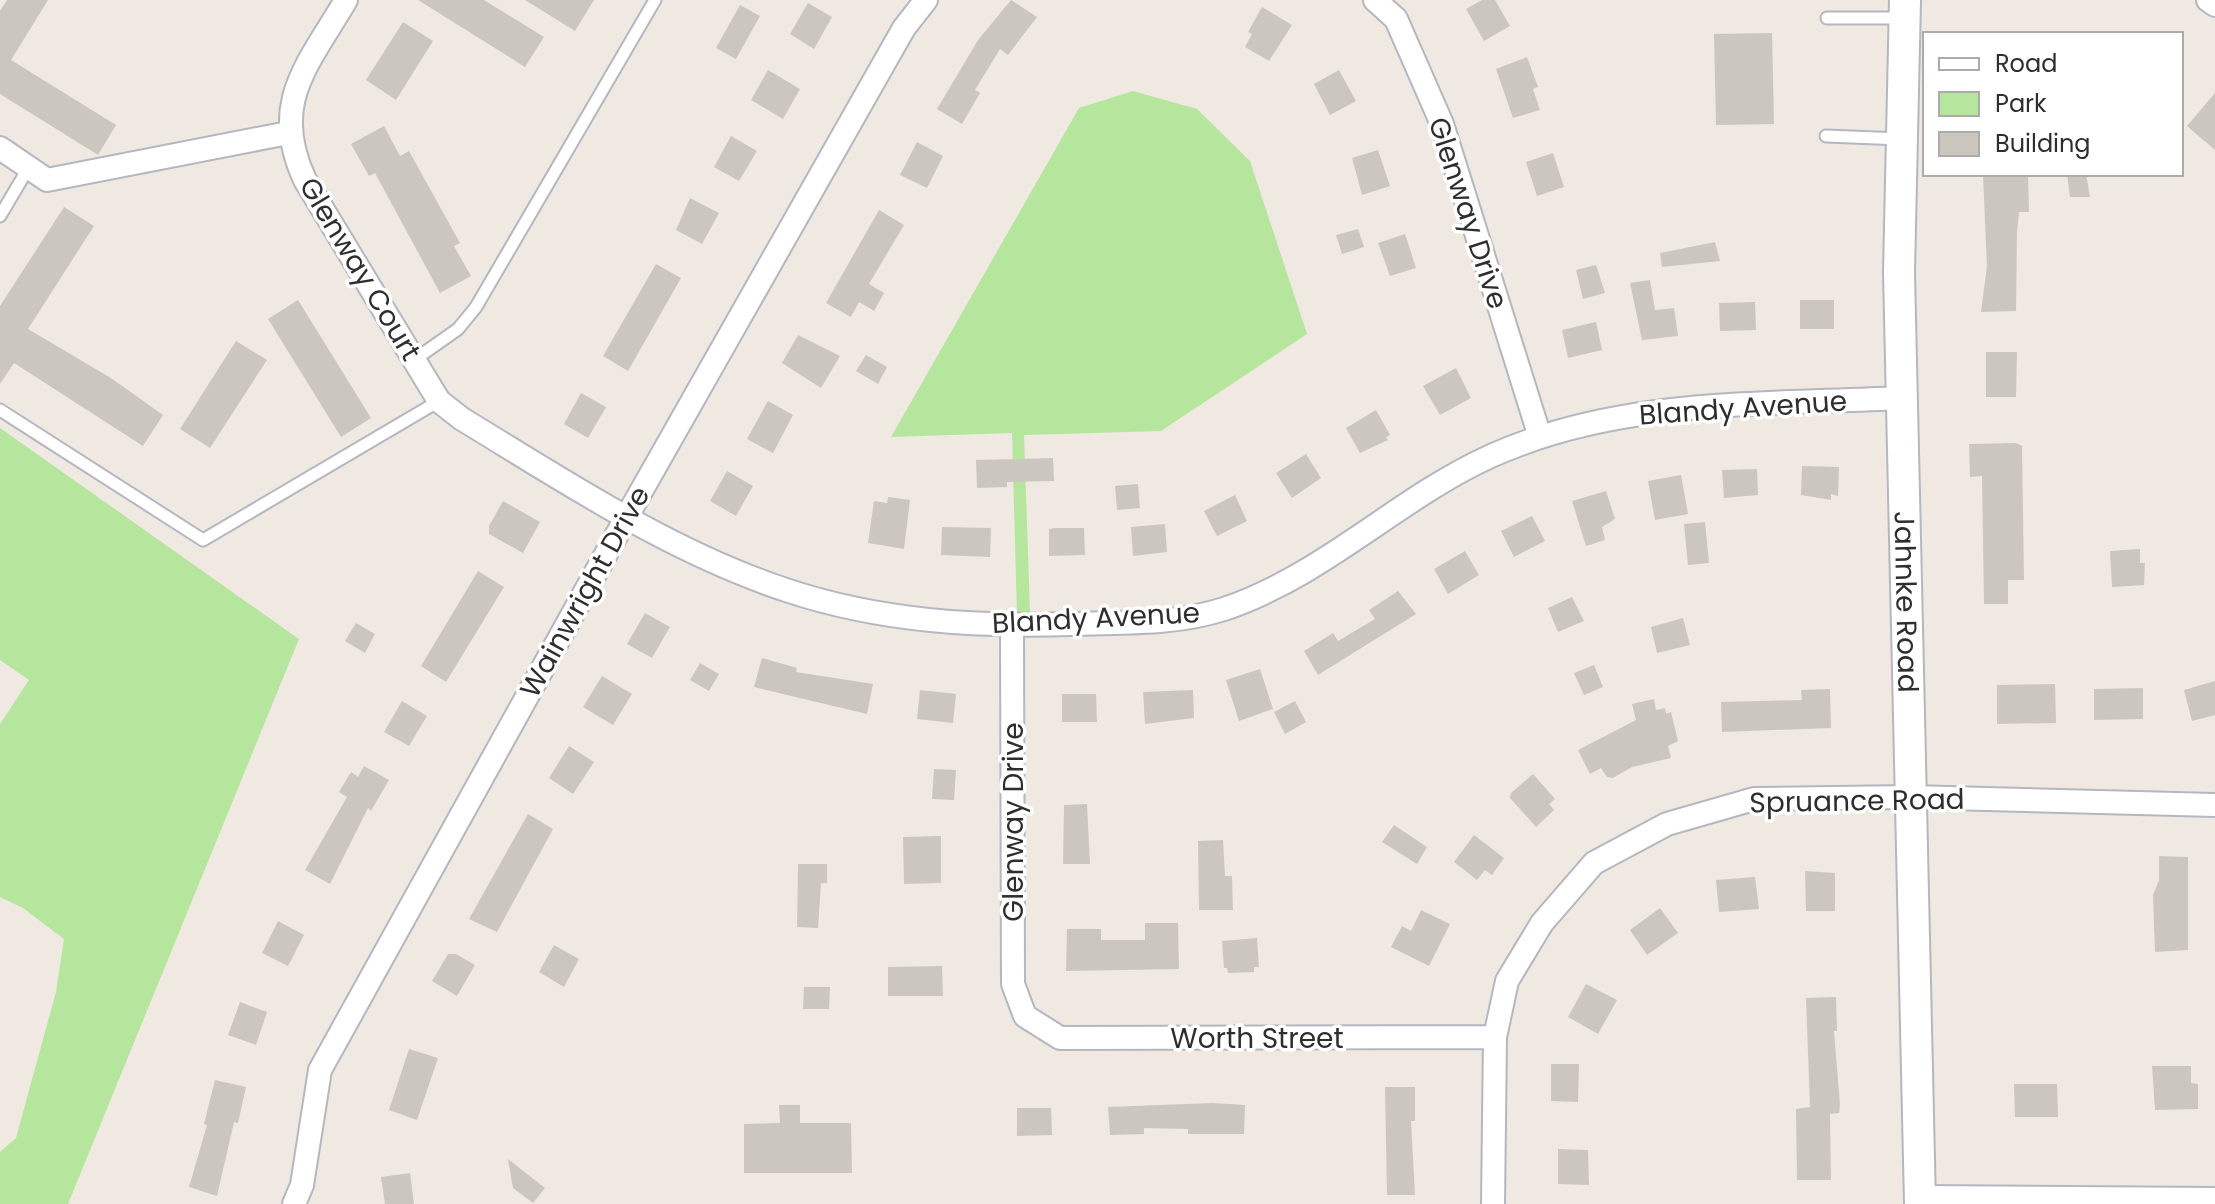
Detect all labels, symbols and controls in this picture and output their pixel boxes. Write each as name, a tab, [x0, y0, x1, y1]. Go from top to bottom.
legend	[1923, 32, 2183, 176]
text: Road	[1995, 47, 2057, 80]
text: Park	[1995, 87, 2047, 120]
street label: Glenway Drive	[1419, 112, 1517, 314]
text: Building	[1995, 127, 2091, 160]
street label: Glenway Court	[290, 170, 430, 368]
street label: Blandy Avenue	[1638, 381, 1848, 435]
street label: Wainwright Drive	[511, 479, 659, 705]
street label: Jahnke Road	[1885, 511, 1928, 693]
street label: Blandy Avenue	[991, 593, 1201, 643]
street label: Glenway Drive	[994, 722, 1033, 922]
street label: Spruance Road	[1749, 780, 1965, 822]
street label: Worth Street	[1170, 1019, 1344, 1058]

